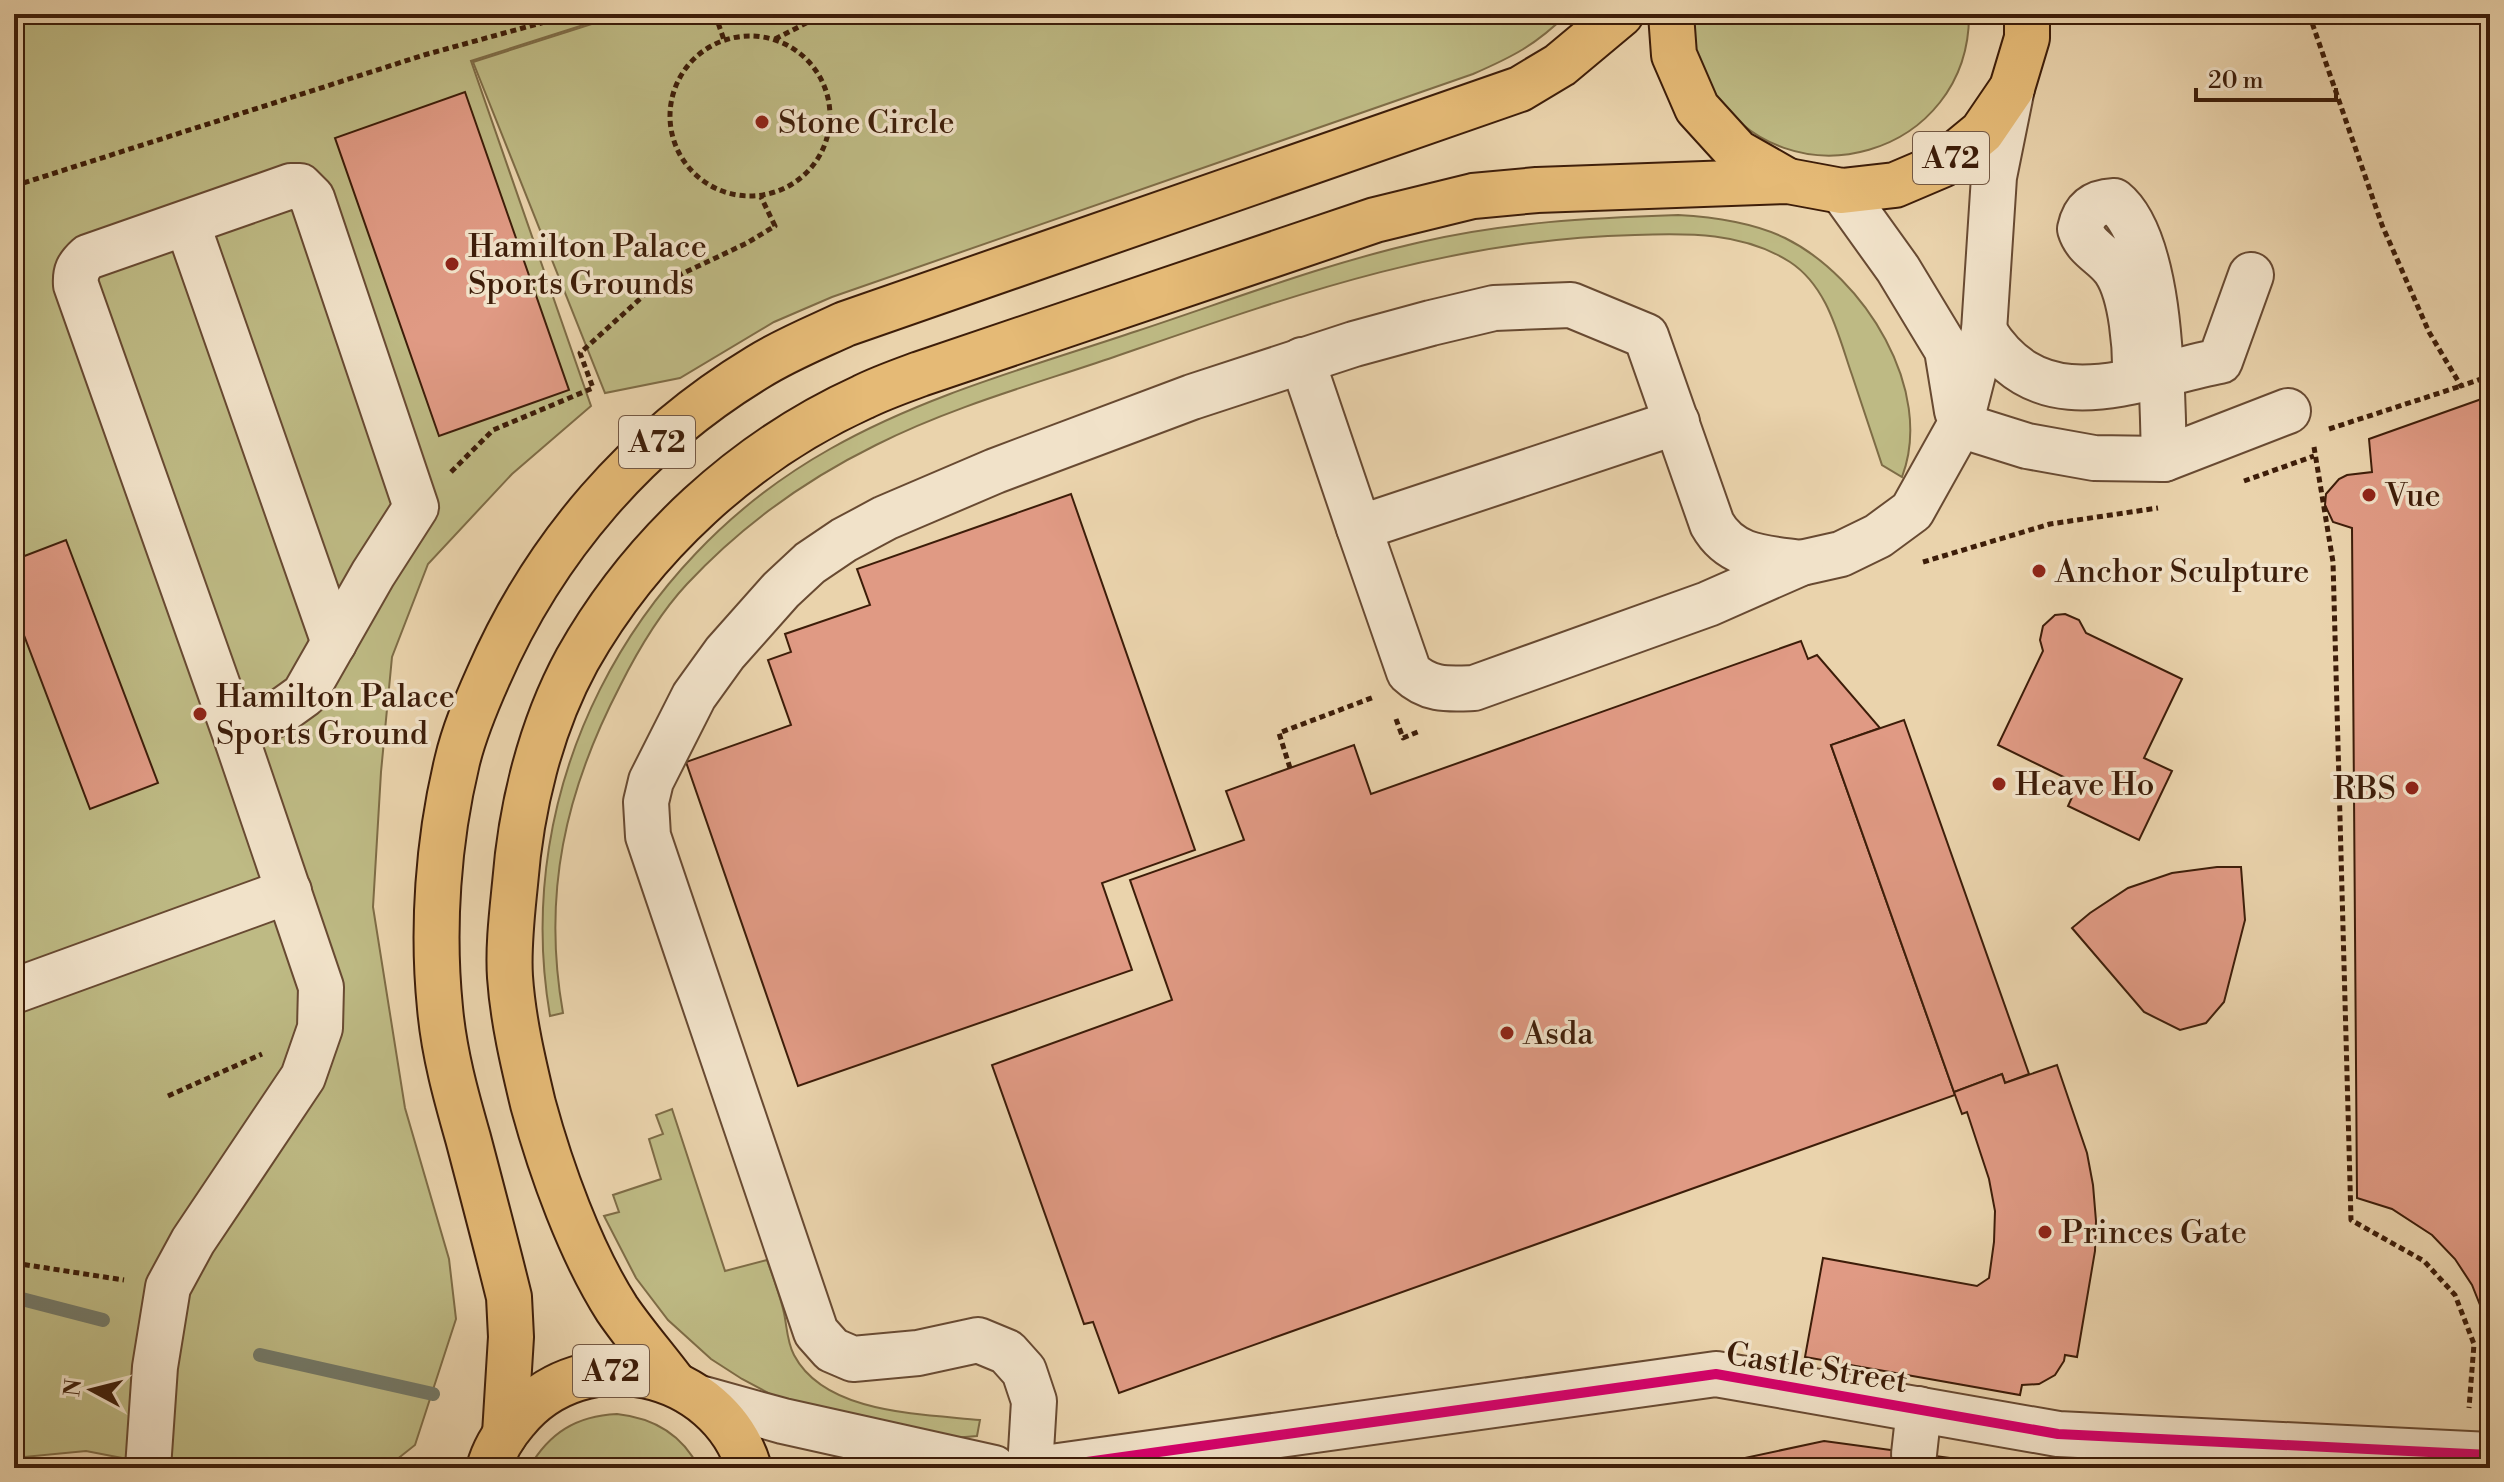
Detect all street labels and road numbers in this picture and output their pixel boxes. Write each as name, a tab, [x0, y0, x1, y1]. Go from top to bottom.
road number: A72	[1913, 132, 1989, 184]
road number: A72	[619, 416, 695, 468]
street label: Castle Street	[1723, 1334, 1910, 1402]
road number: A72	[573, 1345, 649, 1397]

